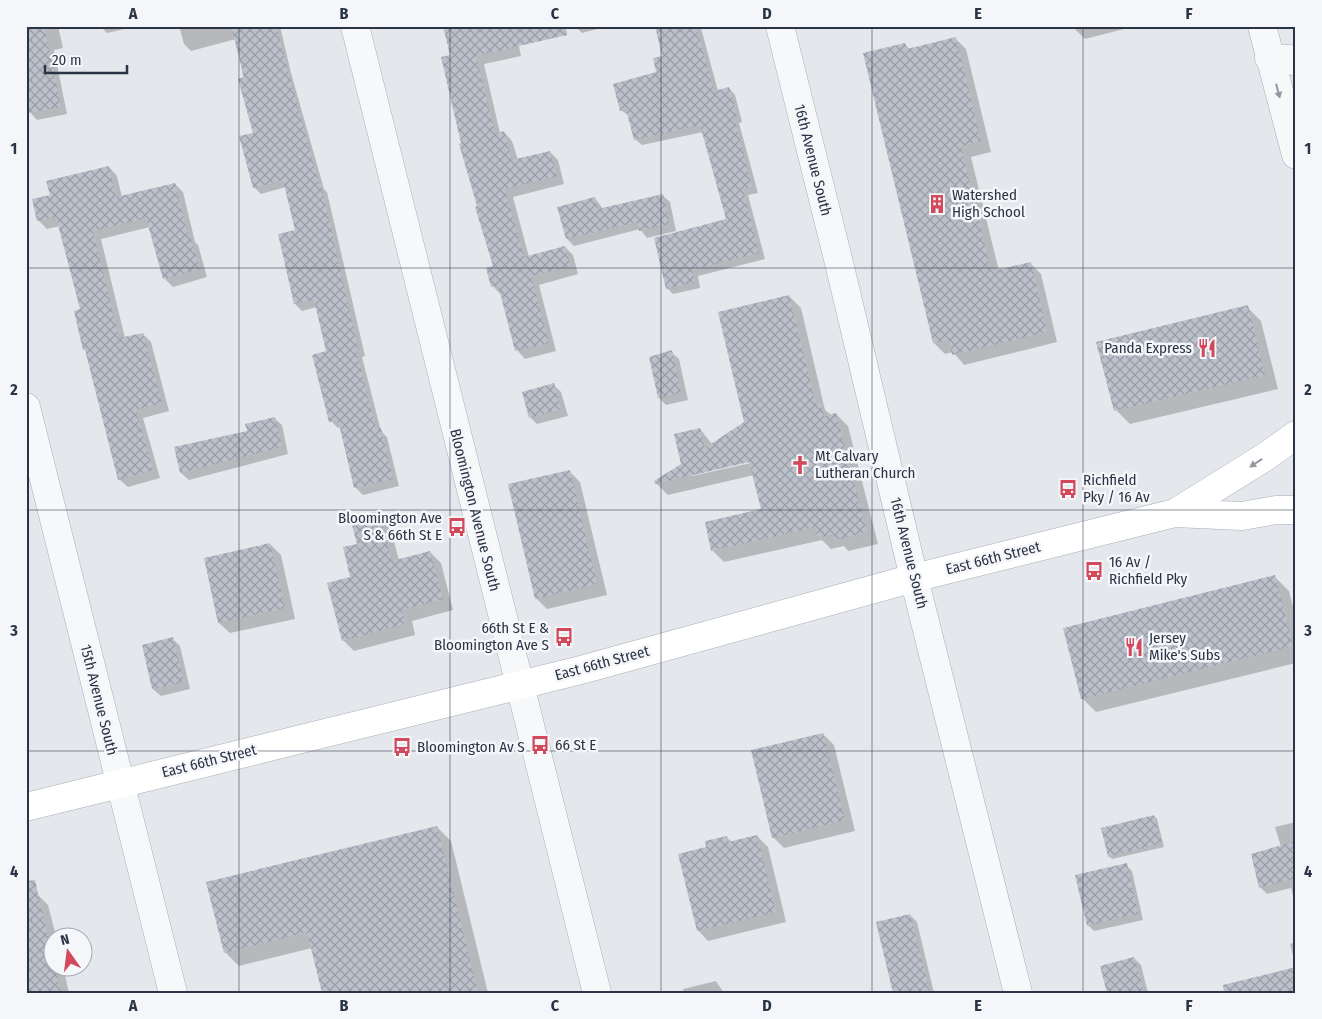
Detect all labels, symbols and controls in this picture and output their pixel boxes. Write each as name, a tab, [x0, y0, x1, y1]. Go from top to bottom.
text: A	[128, 4, 138, 23]
text: B	[340, 4, 349, 23]
text: C	[551, 4, 560, 23]
text: D	[762, 4, 772, 23]
text: E	[974, 4, 982, 23]
text: F	[1185, 4, 1193, 23]
scale bar	[45, 42, 128, 74]
text: 20 m	[52, 51, 82, 69]
one-way arrow	[1274, 83, 1282, 98]
street label: 16th Avenue South	[790, 102, 836, 218]
text: 1	[11, 139, 17, 158]
text: 1	[1305, 139, 1311, 158]
place label: Watershed High School	[952, 186, 1025, 221]
building icon: Watershed High School	[926, 193, 948, 215]
restaurant icon: Panda Express	[1196, 337, 1218, 359]
place label: Panda Express	[1104, 339, 1192, 357]
text: 2	[9, 380, 18, 399]
text: 2	[1303, 380, 1312, 399]
street label: Bloomington Avenue South	[446, 427, 504, 593]
place label: Mt Calvary Lutheran Church	[815, 447, 915, 482]
church icon: Mt Calvary Lutheran Church	[789, 454, 811, 476]
one-way arrow	[1249, 458, 1263, 468]
place label: Richfield Pky / 16 Av	[1083, 471, 1150, 506]
bus stop icon: Richfield Pky / 16 Av	[1057, 478, 1079, 500]
street label: 16th Avenue South	[886, 495, 932, 611]
place label: Bloomington Ave S & 66th St E	[338, 509, 442, 544]
bus stop icon: Bloomington Ave S & 66th St E	[446, 516, 468, 538]
street label: East 66th Street	[944, 538, 1042, 578]
place label: 16 Av / Richfield Pky	[1109, 553, 1188, 588]
bus stop icon: 16 Av / Richfield Pky	[1083, 560, 1105, 582]
place label: 66th St E & Bloomington Ave S	[434, 619, 549, 654]
text: 3	[9, 621, 18, 640]
text: 3	[1303, 621, 1312, 640]
bus stop icon: 66th St E & Bloomington Ave S	[553, 626, 575, 648]
place label: Jersey Mike's Subs	[1149, 629, 1220, 664]
restaurant icon: Jersey Mike's Subs	[1123, 636, 1145, 658]
street label: East 66th Street	[553, 642, 651, 684]
street label: 15th Avenue South	[77, 643, 121, 757]
bus stop icon: 66 St E	[529, 734, 551, 756]
bus stop icon: Bloomington Av S	[391, 736, 413, 758]
place label: 66 St E	[555, 736, 596, 754]
place label: Bloomington Av S	[417, 738, 525, 756]
street label: East 66th Street	[160, 741, 258, 781]
text: 4	[10, 862, 18, 881]
text: 4	[1304, 862, 1312, 881]
north arrow	[42, 926, 92, 976]
text: N	[59, 931, 71, 949]
text: A	[128, 996, 138, 1015]
text: B	[340, 996, 349, 1015]
text: C	[551, 996, 560, 1015]
text: D	[762, 996, 772, 1015]
text: E	[974, 996, 982, 1015]
text: F	[1185, 996, 1193, 1015]

